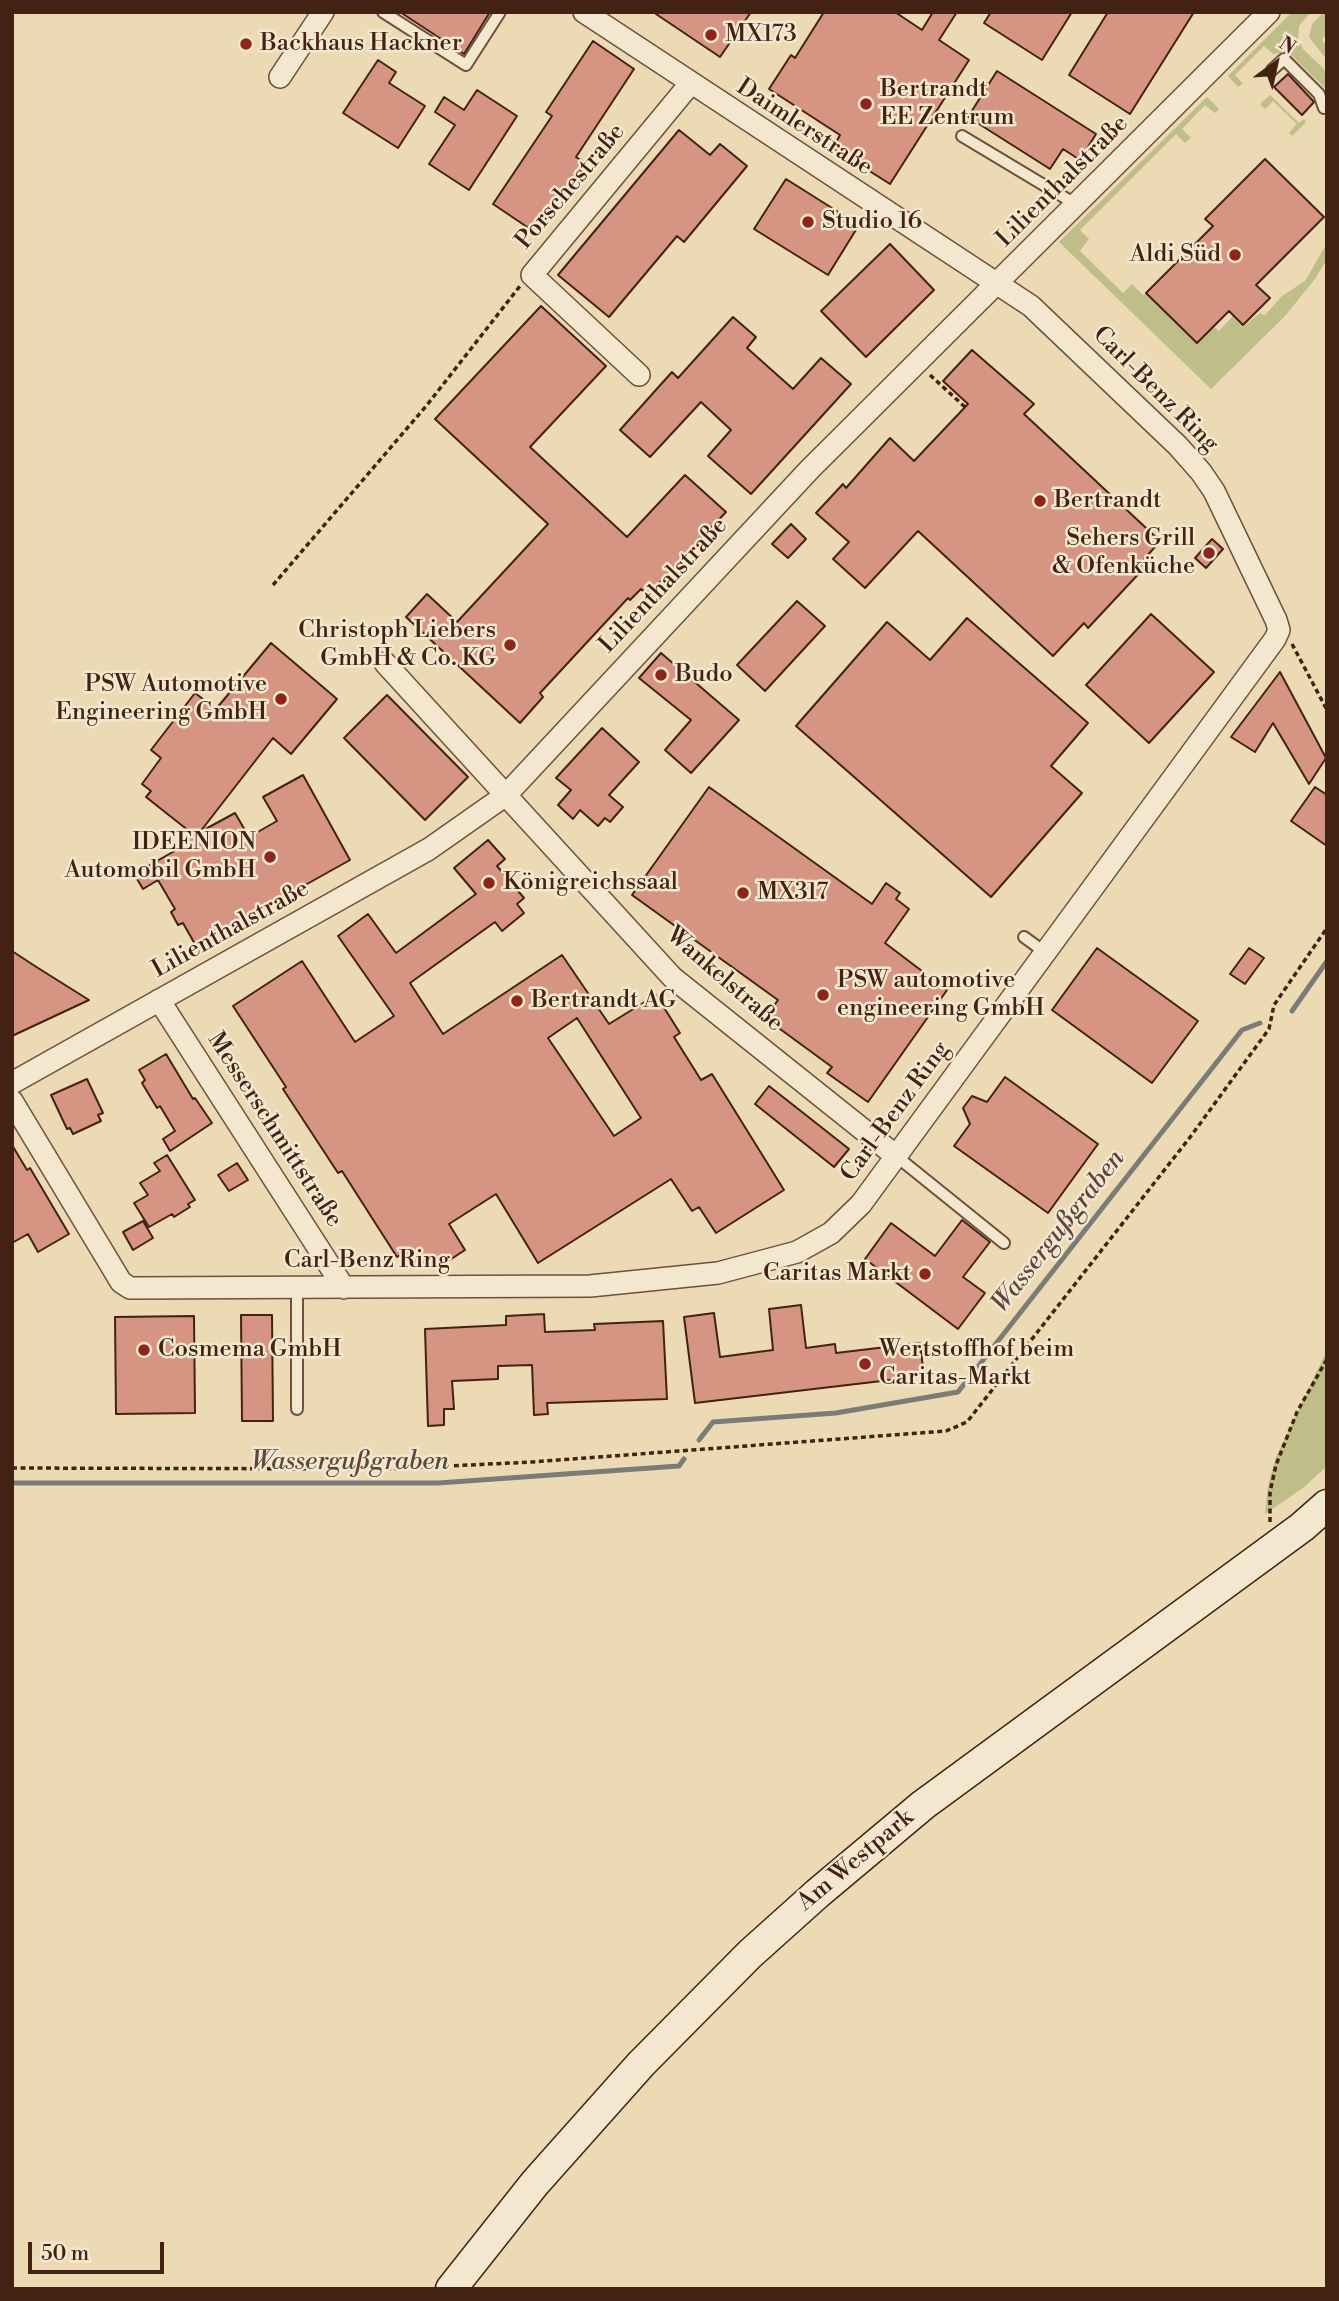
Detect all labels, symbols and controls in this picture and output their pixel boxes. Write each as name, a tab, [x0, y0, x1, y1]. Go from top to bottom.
place label: MX173	[725, 21, 797, 49]
marker: MX173	[703, 27, 719, 43]
north arrow	[1241, 28, 1311, 98]
place label: Backhaus Hackner	[260, 30, 462, 58]
text: N	[1275, 31, 1300, 60]
marker: Backhaus Hackner	[238, 36, 254, 52]
street label: Daimlerstraße	[731, 73, 877, 183]
place label: Bertrandt EE Zentrum	[880, 76, 1014, 132]
marker: Bertrandt EE Zentrum	[858, 96, 874, 112]
street label: Lilienthalstraße	[991, 110, 1135, 254]
street label: Porschestraße	[510, 118, 632, 256]
place label: Studio 16	[822, 208, 922, 236]
marker: Studio 16	[800, 214, 816, 230]
place label: Aldi Süd	[1130, 241, 1221, 269]
marker: Aldi Süd	[1227, 247, 1243, 263]
street label: Carl-Benz Ring	[1086, 321, 1224, 459]
place label: Bertrandt	[1054, 487, 1161, 515]
marker: Bertrandt	[1032, 493, 1048, 509]
street label: Lilienthalstraße	[594, 512, 734, 660]
place label: Sehers Grill & Ofenküche	[1052, 525, 1195, 581]
marker: Sehers Grill & Ofenküche	[1201, 545, 1217, 561]
place label: Christoph Liebers GmbH & Co. KG	[298, 617, 496, 673]
marker: Christoph Liebers GmbH & Co. KG	[502, 637, 518, 653]
place label: Budo	[675, 661, 733, 689]
marker: Budo	[653, 667, 669, 683]
place label: PSW Automotive Engineering GmbH	[55, 671, 267, 727]
marker: PSW Automotive Engineering GmbH	[273, 691, 289, 707]
place label: IDEENION Automobil GmbH	[65, 829, 256, 885]
marker: IDEENION Automobil GmbH	[262, 849, 278, 865]
place label: Königreichssaal	[503, 869, 678, 897]
street label: Lilienthalstraße	[148, 875, 314, 985]
marker: Königreichssaal	[481, 875, 497, 891]
place label: MX317	[757, 879, 828, 907]
marker: MX317	[735, 885, 751, 901]
street label: Wankelstraße	[660, 921, 788, 1039]
place label: PSW automotive engineering GmbH	[837, 967, 1044, 1023]
place label: Bertrandt AG	[531, 987, 676, 1015]
marker: PSW automotive engineering GmbH	[815, 987, 831, 1003]
marker: Bertrandt AG	[509, 993, 525, 1009]
street label: Messerschmittstraße	[200, 1027, 348, 1233]
street label: Carl-Benz Ring	[836, 1036, 956, 1188]
water label: Wassergußgraben	[986, 1144, 1132, 1320]
street label: Carl-Benz Ring	[284, 1247, 450, 1275]
place label: Caritas Markt	[763, 1260, 911, 1288]
marker: Caritas Markt	[917, 1266, 933, 1282]
place label: Cosmema GmbH	[158, 1336, 341, 1364]
place label: Wertstoffhof beim Caritas-Markt	[879, 1336, 1074, 1392]
marker: Cosmema GmbH	[136, 1342, 152, 1358]
marker: Wertstoffhof beim Caritas-Markt	[857, 1356, 873, 1372]
water label: Wassergußgraben	[251, 1447, 449, 1479]
street label: Am Westpark	[792, 1804, 920, 1918]
scale bar	[32, 2228, 168, 2272]
text: 50 m	[41, 2241, 89, 2267]

